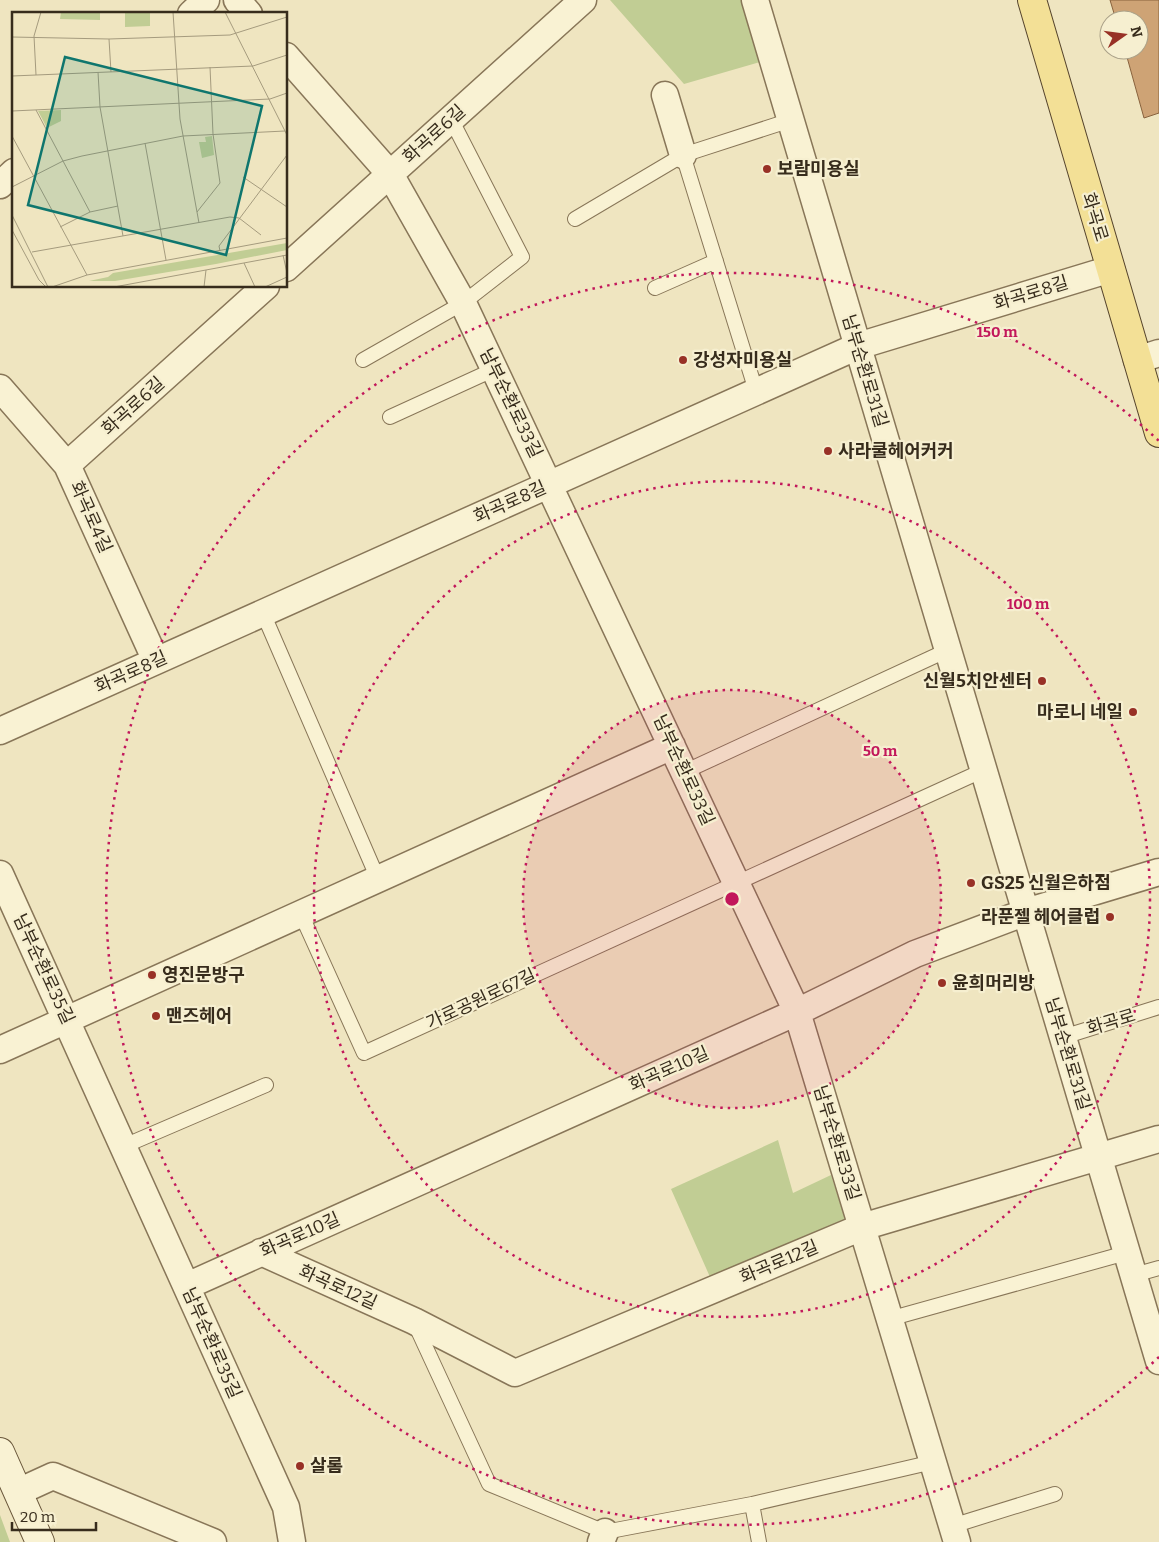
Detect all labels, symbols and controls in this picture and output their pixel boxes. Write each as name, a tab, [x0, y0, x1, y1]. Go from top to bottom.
north arrow	[1099, 10, 1149, 60]
inset map	[12, 12, 288, 288]
text: N	[1127, 25, 1146, 39]
street label: 화곡로6길	[398, 100, 470, 168]
place label: 보람미용실	[777, 158, 860, 180]
marker: 보람미용실	[761, 163, 773, 175]
street label: 화곡로	[1077, 190, 1113, 244]
street label: 화곡로8길	[991, 271, 1071, 315]
street label: 남부순환로31길	[837, 312, 893, 430]
text: 150 m	[976, 323, 1018, 341]
street label: 남부순환로33길	[475, 344, 547, 462]
place label: 강성자미용실	[693, 349, 792, 371]
marker: 강성자미용실	[677, 354, 689, 366]
street label: 화곡로6길	[97, 372, 169, 440]
place label: 사라쿨헤어커커	[838, 440, 954, 462]
marker: 사라쿨헤어커커	[822, 445, 834, 457]
street label: 화곡로8길	[470, 476, 550, 528]
street label: 화곡로4길	[65, 477, 117, 557]
text: 100 m	[1007, 595, 1050, 613]
street label: 화곡로8길	[91, 646, 171, 698]
place label: 신월5치안센터	[923, 670, 1032, 692]
marker: 신월5치안센터	[1036, 675, 1048, 687]
place label: 마로니 네일	[1037, 701, 1123, 723]
marker: 마로니 네일	[1127, 706, 1139, 718]
street label: 남부순환로33길	[649, 711, 719, 829]
text: 50 m	[863, 742, 898, 760]
place label: GS25 신월은하점	[981, 872, 1111, 894]
marker: GS25 신월은하점	[965, 877, 977, 889]
centre of rings	[723, 890, 741, 908]
place label: 라푼젤 헤어클럽	[981, 906, 1100, 928]
street label: 남부순환로35길	[9, 910, 79, 1028]
marker: 라푼젤 헤어클럽	[1104, 911, 1116, 923]
place label: 영진문방구	[162, 964, 245, 986]
street label: 가로공원로67길	[423, 964, 539, 1034]
marker: 영진문방구	[146, 969, 158, 981]
place label: 윤희머리방	[952, 972, 1035, 994]
marker: 윤희머리방	[936, 977, 948, 989]
street label: 남부순환로31길	[1040, 995, 1096, 1113]
street label: 화곡로	[1084, 1004, 1138, 1040]
place label: 맨즈헤어	[166, 1005, 232, 1027]
marker: 맨즈헤어	[150, 1010, 162, 1022]
street label: 화곡로10길	[626, 1042, 712, 1096]
street label: 남부순환로33길	[809, 1083, 865, 1203]
street label: 화곡로10길	[257, 1208, 343, 1262]
street label: 화곡로12길	[736, 1236, 822, 1288]
street label: 화곡로12길	[295, 1260, 381, 1314]
street label: 남부순환로35길	[178, 1284, 246, 1402]
place label: 살롬	[310, 1455, 343, 1477]
marker: 살롬	[294, 1460, 306, 1472]
scale bar	[12, 1500, 96, 1532]
text: 20 m	[20, 1508, 56, 1526]

